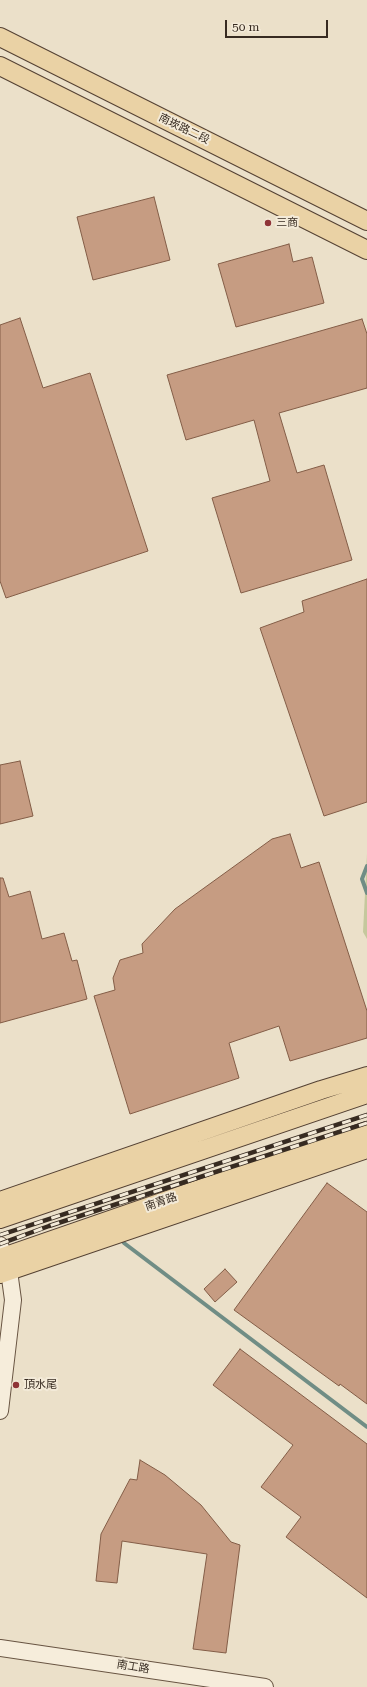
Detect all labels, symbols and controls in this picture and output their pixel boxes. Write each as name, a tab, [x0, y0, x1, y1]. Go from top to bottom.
scale bar	[227, 12, 330, 38]
text: 50 m	[232, 20, 259, 34]
street label: 南崁路二段	[156, 111, 212, 147]
place label: 三商	[276, 216, 298, 230]
marker: 三商	[263, 218, 273, 228]
street label: 南青路	[143, 1190, 179, 1214]
place label: 頂水尾	[24, 1378, 57, 1392]
marker: 頂水尾	[11, 1380, 21, 1390]
street label: 南工路	[116, 1658, 150, 1676]

